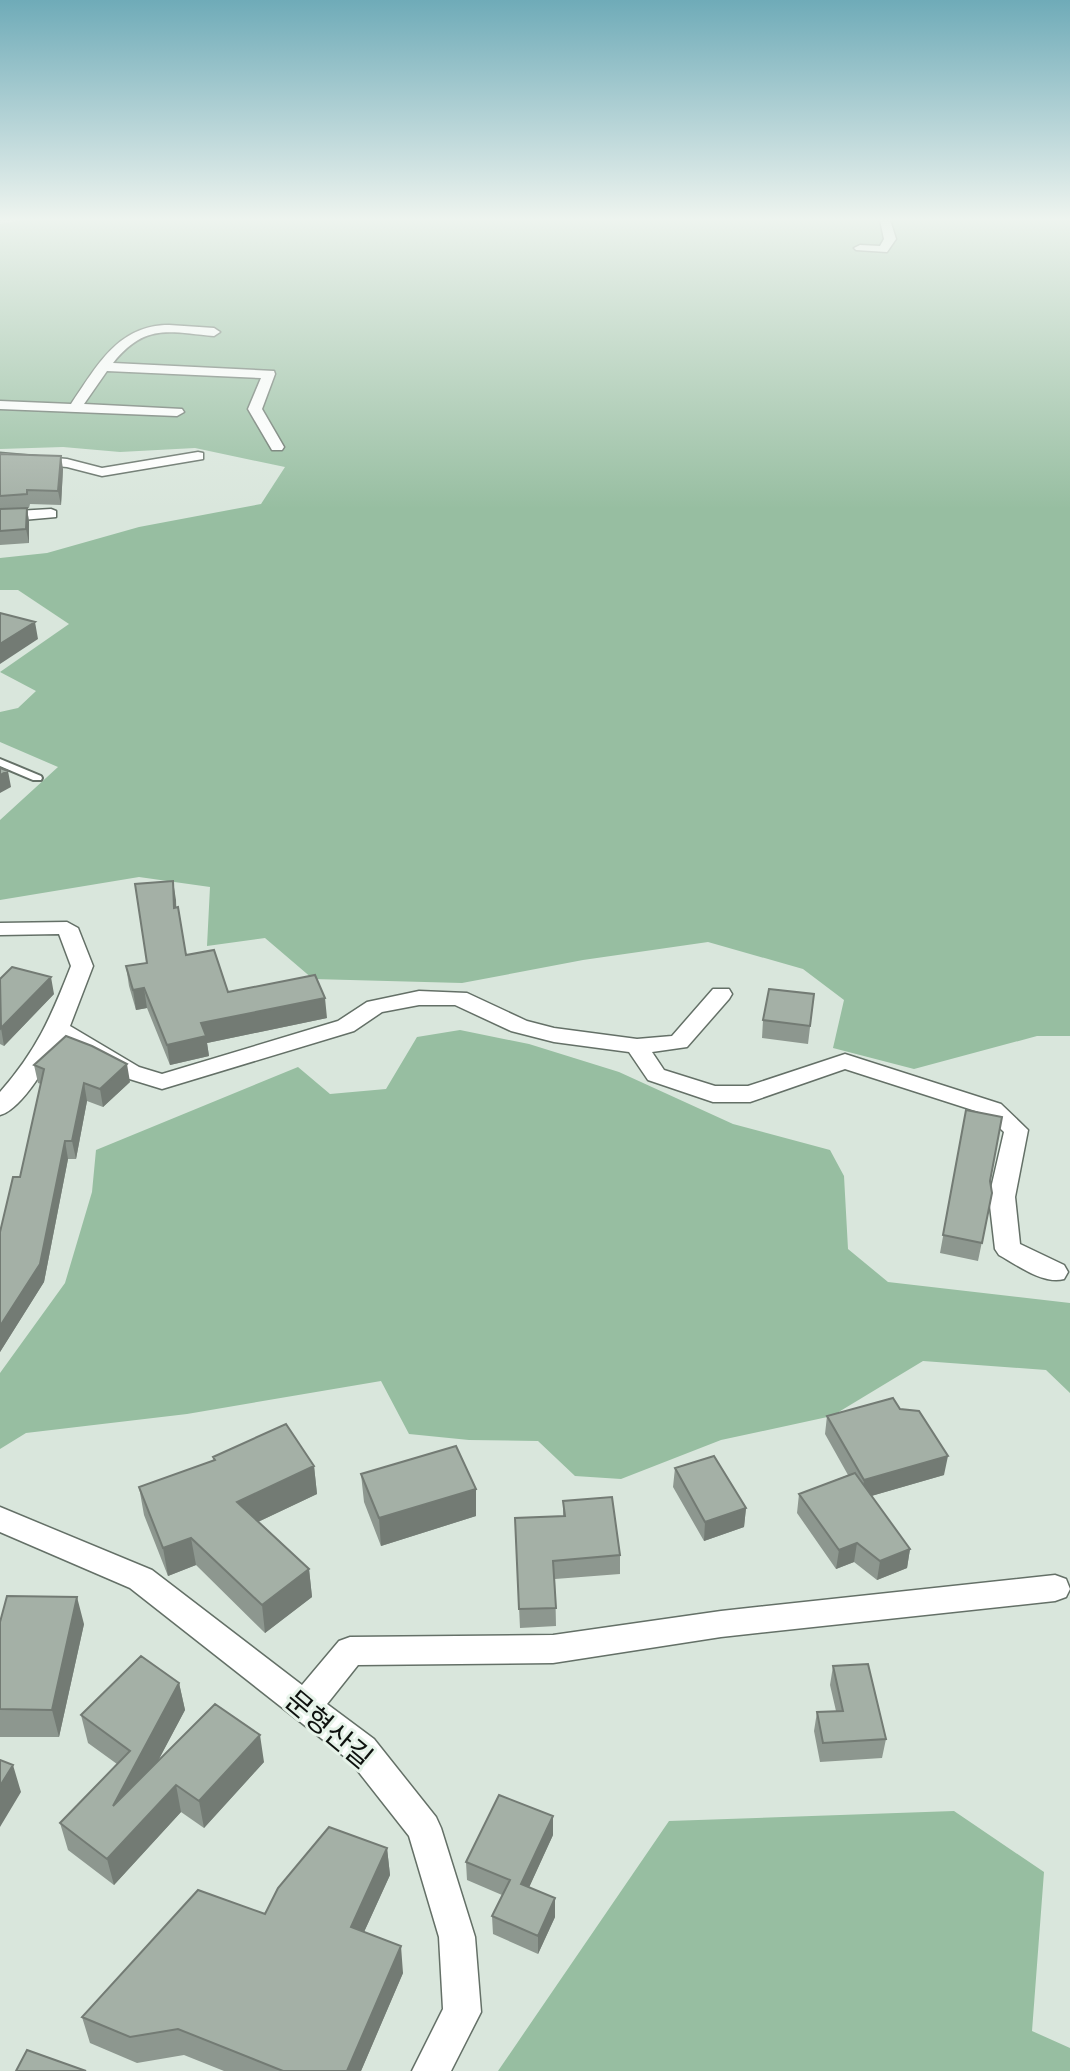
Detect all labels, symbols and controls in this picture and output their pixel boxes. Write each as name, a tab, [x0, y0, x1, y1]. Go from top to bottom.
street label: 문형산길	[278, 1681, 381, 1776]

